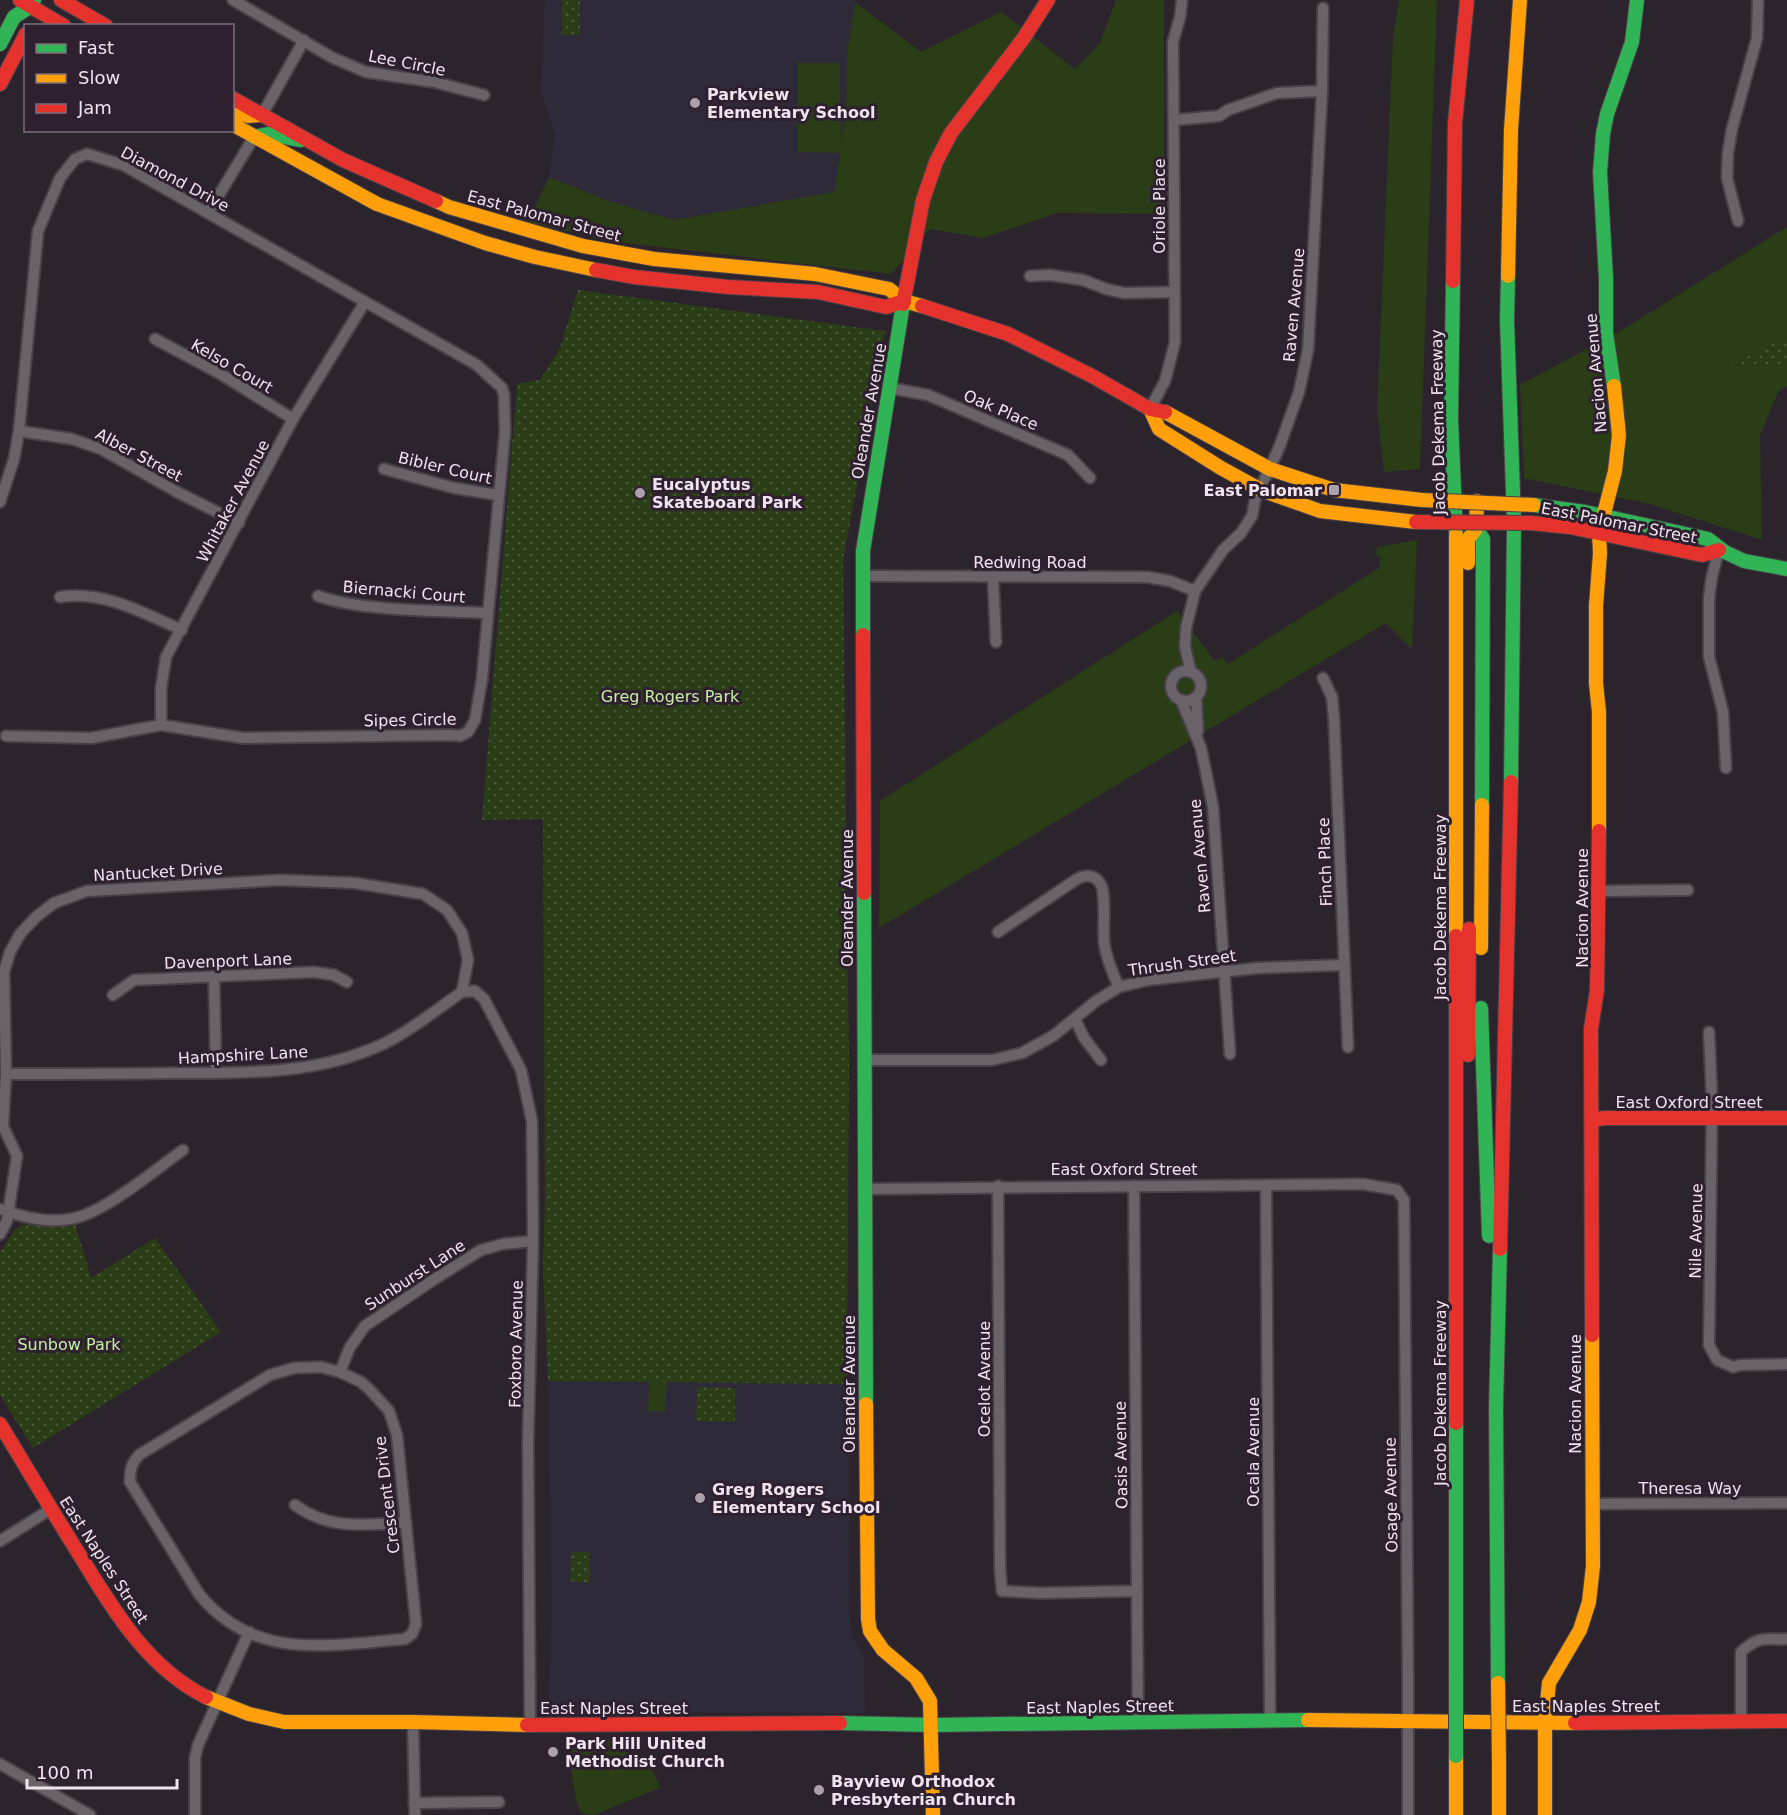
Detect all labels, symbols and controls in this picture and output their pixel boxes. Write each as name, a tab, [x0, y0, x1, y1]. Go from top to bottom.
legend	[24, 24, 234, 132]
text: Fast	[78, 37, 114, 58]
street label: Lee Circle	[367, 46, 447, 80]
text: Slow	[78, 67, 120, 88]
place label: Parkview Elementary School	[707, 85, 875, 122]
marker: Parkview Elementary School	[688, 96, 702, 110]
text: Jam	[77, 97, 112, 118]
street label: Diamond Drive	[118, 142, 232, 216]
street label: Oriole Place	[1150, 158, 1169, 254]
street label: East Palomar Street	[465, 186, 623, 246]
street label: Raven Avenue	[1280, 247, 1308, 363]
street label: Nacion Avenue	[1581, 313, 1611, 433]
street label: Jacob Dekema Freeway	[1427, 329, 1449, 516]
street label: Kelso Court	[188, 335, 276, 397]
street label: Oleander Avenue	[848, 341, 890, 481]
street label: Oak Place	[961, 386, 1041, 434]
street label: Alber Street	[92, 424, 186, 486]
street label: Whitaker Avenue	[193, 436, 273, 566]
street label: Bibler Court	[396, 448, 494, 488]
place label: Eucalyptus Skateboard Park	[652, 475, 803, 512]
place label: East Palomar	[1204, 481, 1322, 500]
marker: East Palomar	[1327, 483, 1341, 497]
marker: Eucalyptus Skateboard Park	[633, 486, 647, 500]
street label: East Palomar Street	[1540, 499, 1698, 547]
street label: Redwing Road	[973, 553, 1087, 572]
street label: Biernacki Court	[342, 577, 466, 607]
park label: Greg Rogers Park	[601, 687, 740, 706]
street label: Sipes Circle	[363, 710, 457, 730]
street label: Raven Avenue	[1186, 798, 1214, 914]
street label: Jacob Dekema Freeway	[1431, 814, 1450, 1001]
street label: Finch Place	[1314, 817, 1336, 907]
street label: Oleander Avenue	[838, 829, 857, 967]
street label: Nacion Avenue	[1573, 848, 1592, 968]
street label: Nantucket Drive	[93, 859, 223, 885]
street label: Thrush Street	[1126, 946, 1237, 980]
street label: Davenport Lane	[164, 949, 292, 973]
street label: Hampshire Lane	[177, 1042, 309, 1068]
street label: East Oxford Street	[1615, 1093, 1763, 1112]
street label: East Oxford Street	[1050, 1160, 1198, 1179]
street label: Nile Avenue	[1686, 1183, 1706, 1279]
street label: Sunburst Lane	[361, 1236, 469, 1314]
street label: Foxboro Avenue	[505, 1280, 527, 1408]
street label: Jacob Dekema Freeway	[1431, 1300, 1450, 1487]
street label: Oleander Avenue	[840, 1315, 859, 1453]
street label: Ocelot Avenue	[975, 1321, 994, 1437]
street label: Nacion Avenue	[1566, 1334, 1585, 1454]
park label: Sunbow Park	[17, 1335, 121, 1354]
street label: Ocala Avenue	[1244, 1397, 1263, 1507]
street label: Oasis Avenue	[1111, 1401, 1131, 1509]
street label: Crescent Drive	[370, 1435, 404, 1555]
street label: Osage Avenue	[1380, 1437, 1402, 1553]
street label: Theresa Way	[1637, 1479, 1742, 1498]
place label: Greg Rogers Elementary School	[712, 1480, 880, 1517]
marker: Greg Rogers Elementary School	[693, 1491, 707, 1505]
street label: East Naples Street	[56, 1493, 152, 1627]
street label: East Naples Street	[1026, 1696, 1174, 1718]
street label: East Naples Street	[1512, 1697, 1660, 1716]
street label: East Naples Street	[540, 1699, 688, 1718]
place label: Park Hill United Methodist Church	[565, 1734, 725, 1771]
marker: Park Hill United Methodist Church	[546, 1745, 560, 1759]
scale bar	[27, 1752, 177, 1790]
text: 100 m	[36, 1762, 94, 1783]
place label: Bayview Orthodox Presbyterian Church	[831, 1772, 1016, 1809]
marker: Bayview Orthodox Presbyterian Church	[812, 1783, 826, 1797]

